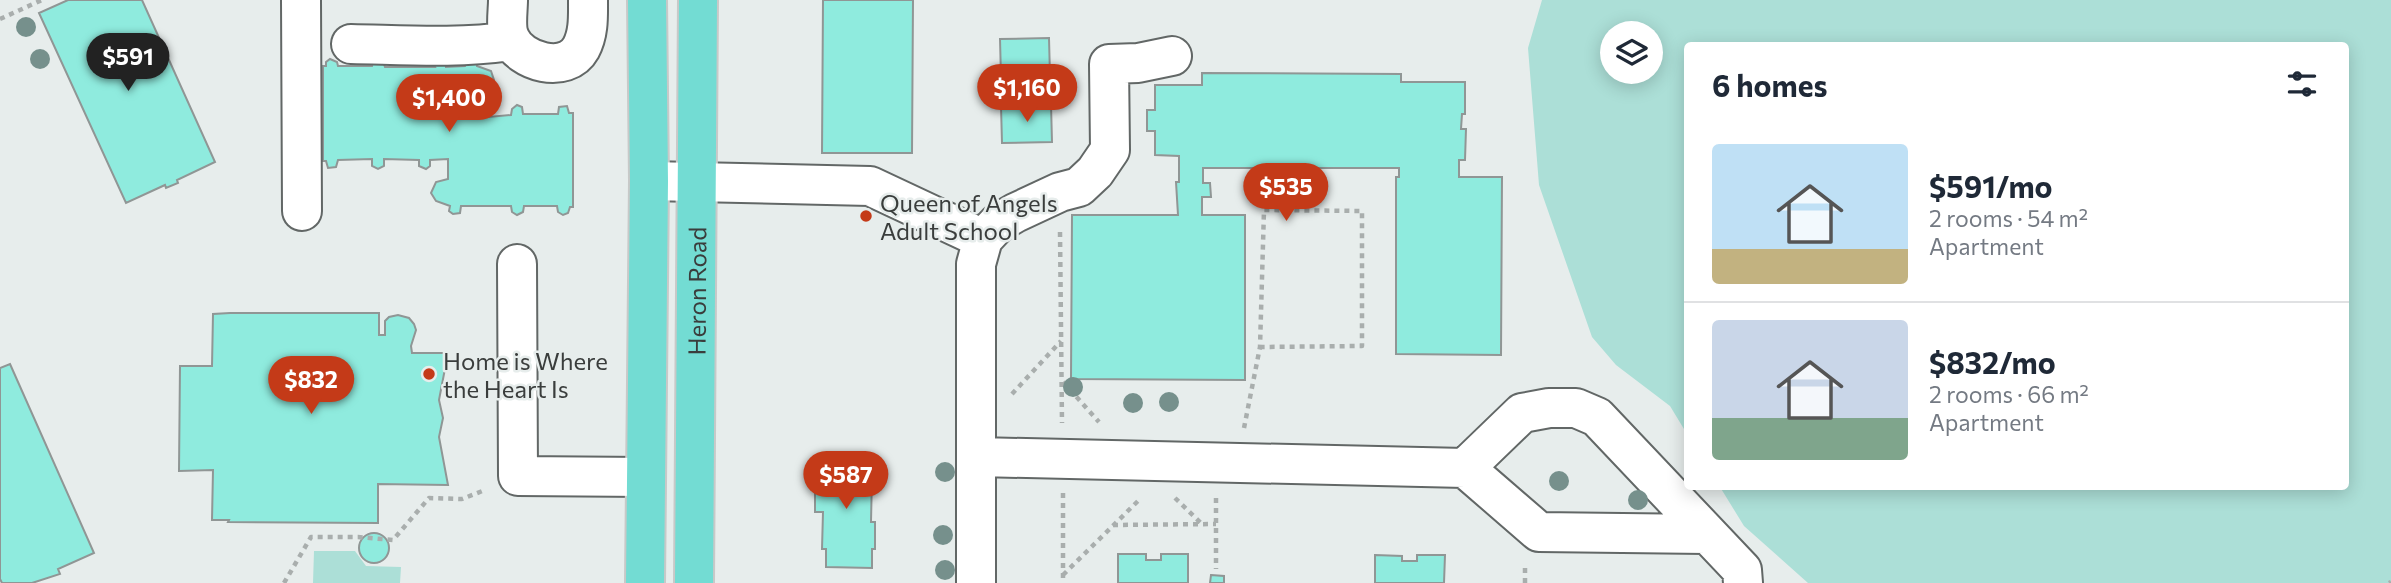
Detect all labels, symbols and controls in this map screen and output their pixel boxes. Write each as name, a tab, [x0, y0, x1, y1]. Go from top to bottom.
map controls	[1600, 21, 1663, 84]
button: layers	[1600, 21, 1663, 84]
pin: $591	[87, 34, 169, 93]
text: $591	[102, 42, 154, 70]
pin: $1,160	[970, 64, 1084, 124]
icon: filters	[2283, 65, 2321, 103]
text: 6 homes	[1712, 66, 1827, 103]
text: $1,160	[993, 73, 1061, 101]
pin: $1,400	[392, 74, 506, 134]
text: $1,400	[412, 83, 486, 111]
pin: $535	[1245, 164, 1327, 223]
text: $591/mo	[1929, 167, 2053, 204]
text: $535	[1259, 172, 1313, 200]
icon: home	[1768, 172, 1852, 256]
place label: Queen of Angels Adult School	[880, 188, 1058, 245]
text: 2 rooms · 54 m²	[1929, 204, 2088, 232]
marker: Queen of Angels Adult School	[858, 208, 874, 224]
street label: Heron Road	[681, 227, 711, 355]
text: Apartment	[1929, 232, 2044, 260]
text: $832/mo	[1929, 343, 2056, 380]
place label: Home is Where the Heart Is	[443, 346, 608, 403]
icon: home	[1768, 348, 1852, 432]
pin: $832	[270, 356, 352, 416]
text: $832	[284, 365, 338, 393]
marker: Home is Where the Heart Is	[421, 366, 437, 382]
text: 2 rooms · 66 m²	[1929, 380, 2089, 408]
text: Apartment	[1929, 408, 2044, 436]
pin: $587	[805, 452, 887, 511]
text: $587	[819, 460, 873, 488]

